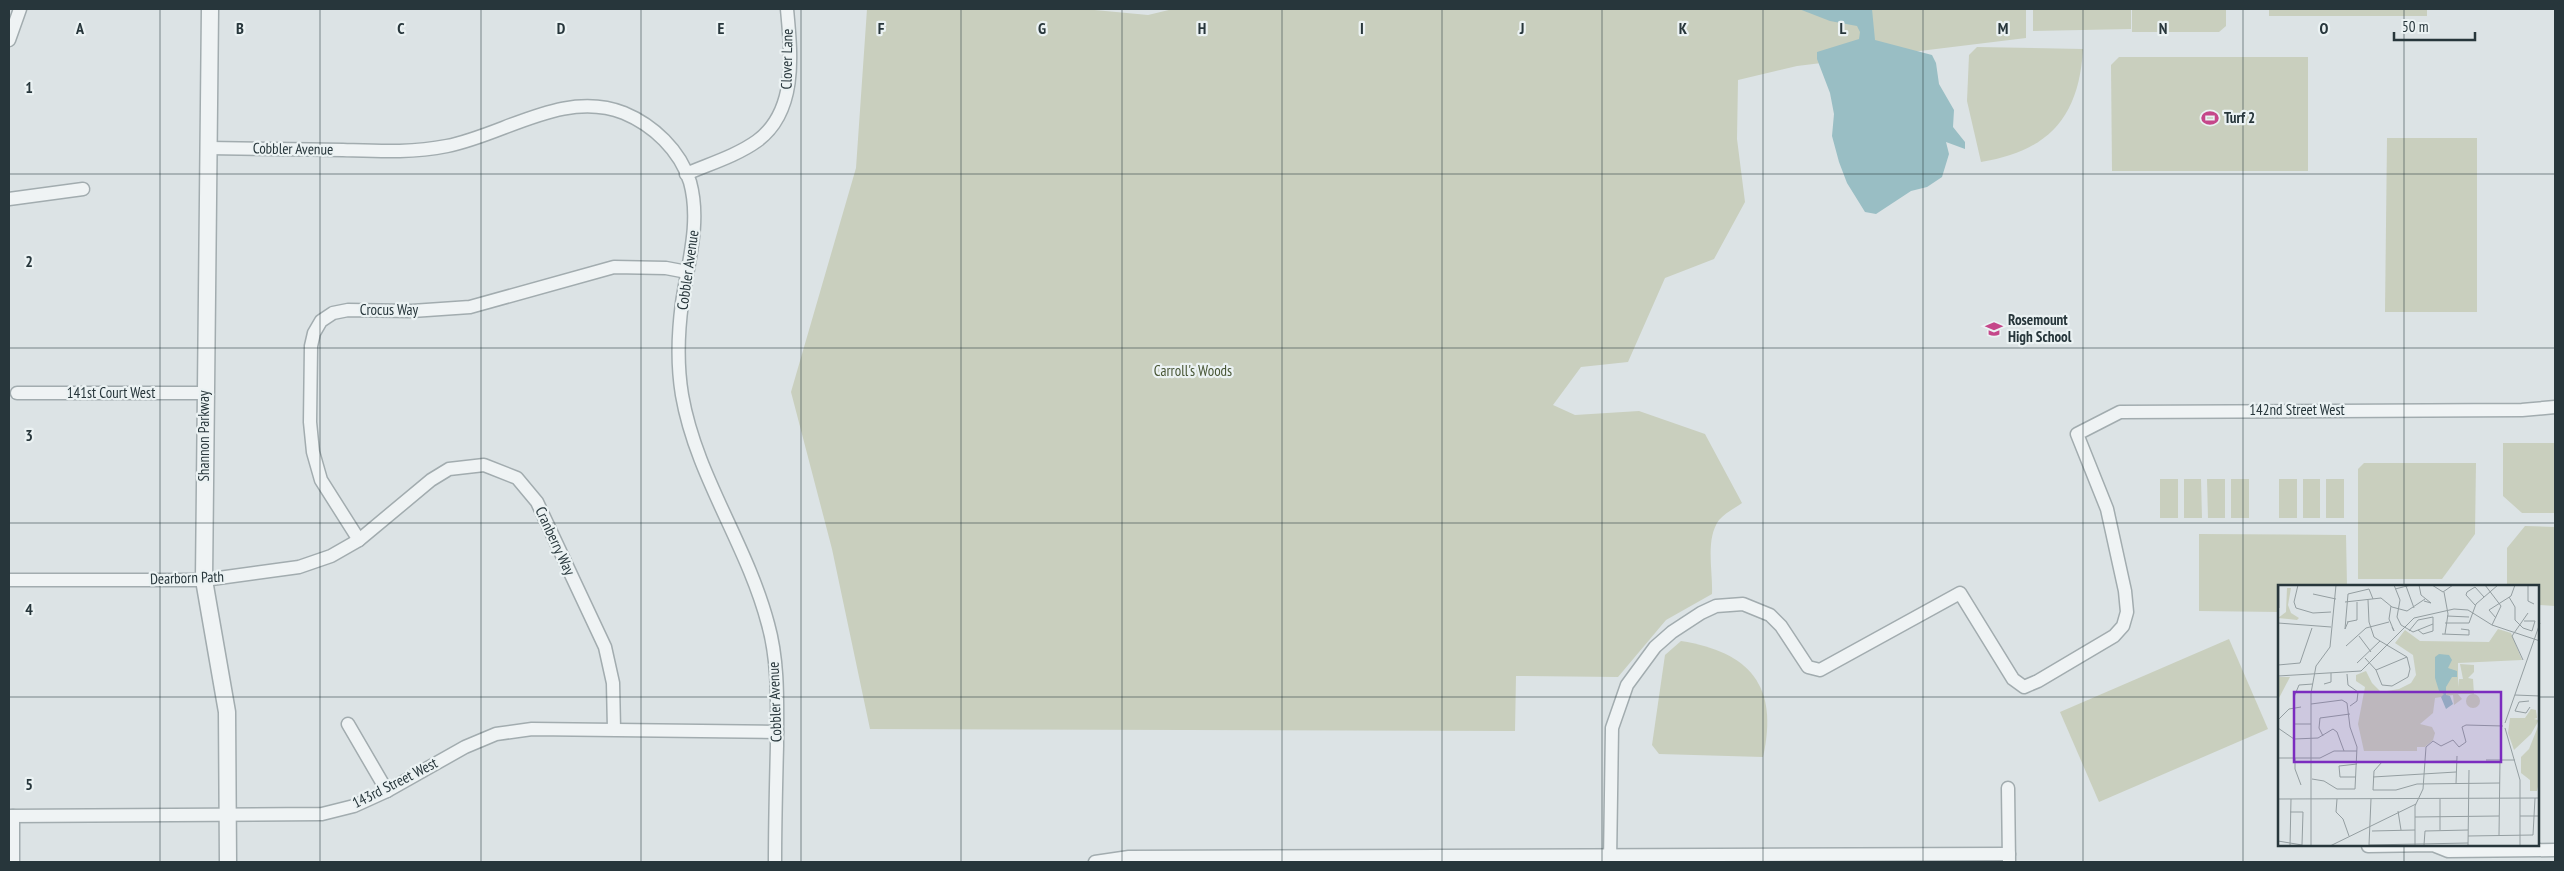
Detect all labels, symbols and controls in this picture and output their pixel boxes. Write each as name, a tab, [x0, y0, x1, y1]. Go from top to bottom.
scale bar	[2394, 10, 2475, 42]
text: 50 m	[2402, 17, 2428, 36]
text: A	[75, 18, 85, 38]
text: B	[236, 18, 244, 38]
text: C	[397, 18, 405, 38]
text: D	[557, 18, 566, 38]
text: E	[718, 18, 725, 38]
text: F	[878, 18, 885, 38]
text: G	[1038, 18, 1046, 38]
text: H	[1198, 18, 1206, 38]
text: I	[1360, 18, 1364, 38]
text: J	[1519, 18, 1524, 38]
text: K	[1679, 18, 1688, 38]
text: L	[1840, 18, 1847, 38]
text: M	[1998, 18, 2008, 38]
text: N	[2159, 18, 2167, 38]
text: O	[2320, 18, 2329, 38]
street label: Clover Lane	[776, 28, 797, 90]
text: 1	[25, 77, 33, 97]
sports icon: Turf 2	[2200, 108, 2220, 128]
place label: Turf 2	[2224, 108, 2255, 127]
street label: Cobbler Avenue	[253, 138, 333, 159]
street label: Cobbler Avenue	[672, 229, 703, 311]
text: 2	[25, 251, 33, 271]
street label: Crocus Way	[360, 300, 419, 319]
place label: Rosemount High School	[2008, 310, 2072, 346]
school or university icon: Rosemount High School	[1984, 319, 2004, 339]
park label: Carroll's Woods	[1154, 361, 1232, 380]
street label: 141st Court West	[67, 383, 155, 402]
street label: Shannon Parkway	[194, 390, 213, 482]
street label: 142nd Street West	[2249, 400, 2345, 419]
text: 3	[25, 425, 33, 445]
street label: Cranberry Way	[531, 503, 580, 579]
street label: Dearborn Path	[150, 567, 224, 588]
inset map	[2278, 585, 2539, 846]
text: 4	[25, 599, 33, 619]
street label: Cobbler Avenue	[764, 661, 785, 743]
street label: 143rd Street West	[349, 753, 441, 812]
text: 5	[25, 774, 33, 794]

